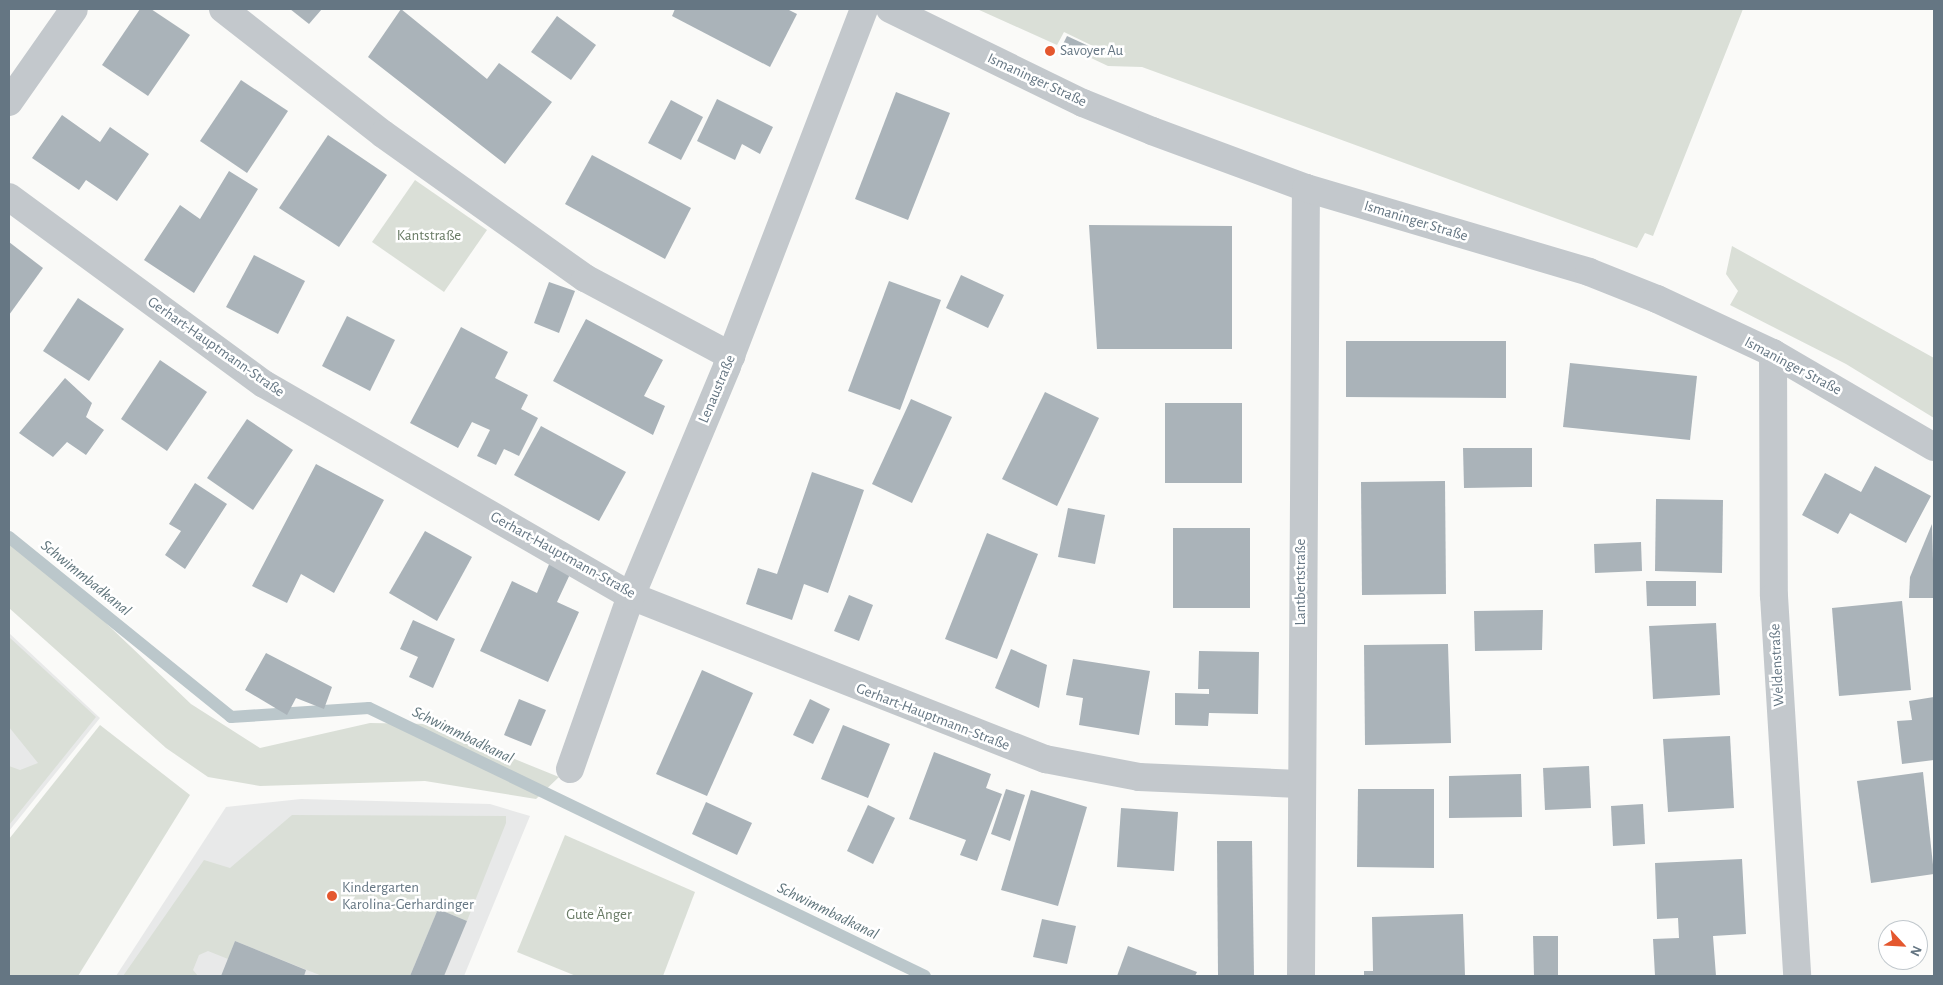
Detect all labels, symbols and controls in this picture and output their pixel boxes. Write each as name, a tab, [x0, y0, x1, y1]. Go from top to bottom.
place label: Savoyer Au	[1060, 42, 1123, 60]
marker: Savoyer Au	[1044, 45, 1056, 57]
street label: Ismaninger Straße	[985, 49, 1089, 111]
street label: Ismaninger Straße	[1362, 197, 1470, 245]
park label: Kantstraße	[397, 227, 461, 245]
street label: Gerhart-Hauptmann-Straße	[144, 293, 288, 401]
street label: Ismaninger Straße	[1741, 333, 1845, 399]
street label: Lenaustraße	[695, 352, 739, 426]
street label: Gerhart-Hauptmann-Straße	[487, 508, 639, 602]
water label: Schwimmbadkanal	[37, 536, 135, 620]
street label: Lantbertstraße	[1292, 539, 1310, 625]
street label: Weldenstraße	[1766, 623, 1788, 707]
street label: Gerhart-Hauptmann-Straße	[854, 679, 1012, 755]
water label: Schwimmbadkanal	[409, 702, 517, 768]
place label: Kindergarten Karolina-Gerhardinger	[342, 878, 474, 913]
water label: Schwimmbadkanal	[774, 878, 882, 944]
marker: Kindergarten Karolina-Gerhardinger	[326, 890, 338, 902]
park label: Gute Änger	[566, 906, 632, 924]
north arrow	[1878, 920, 1928, 970]
text: N	[1907, 944, 1924, 958]

